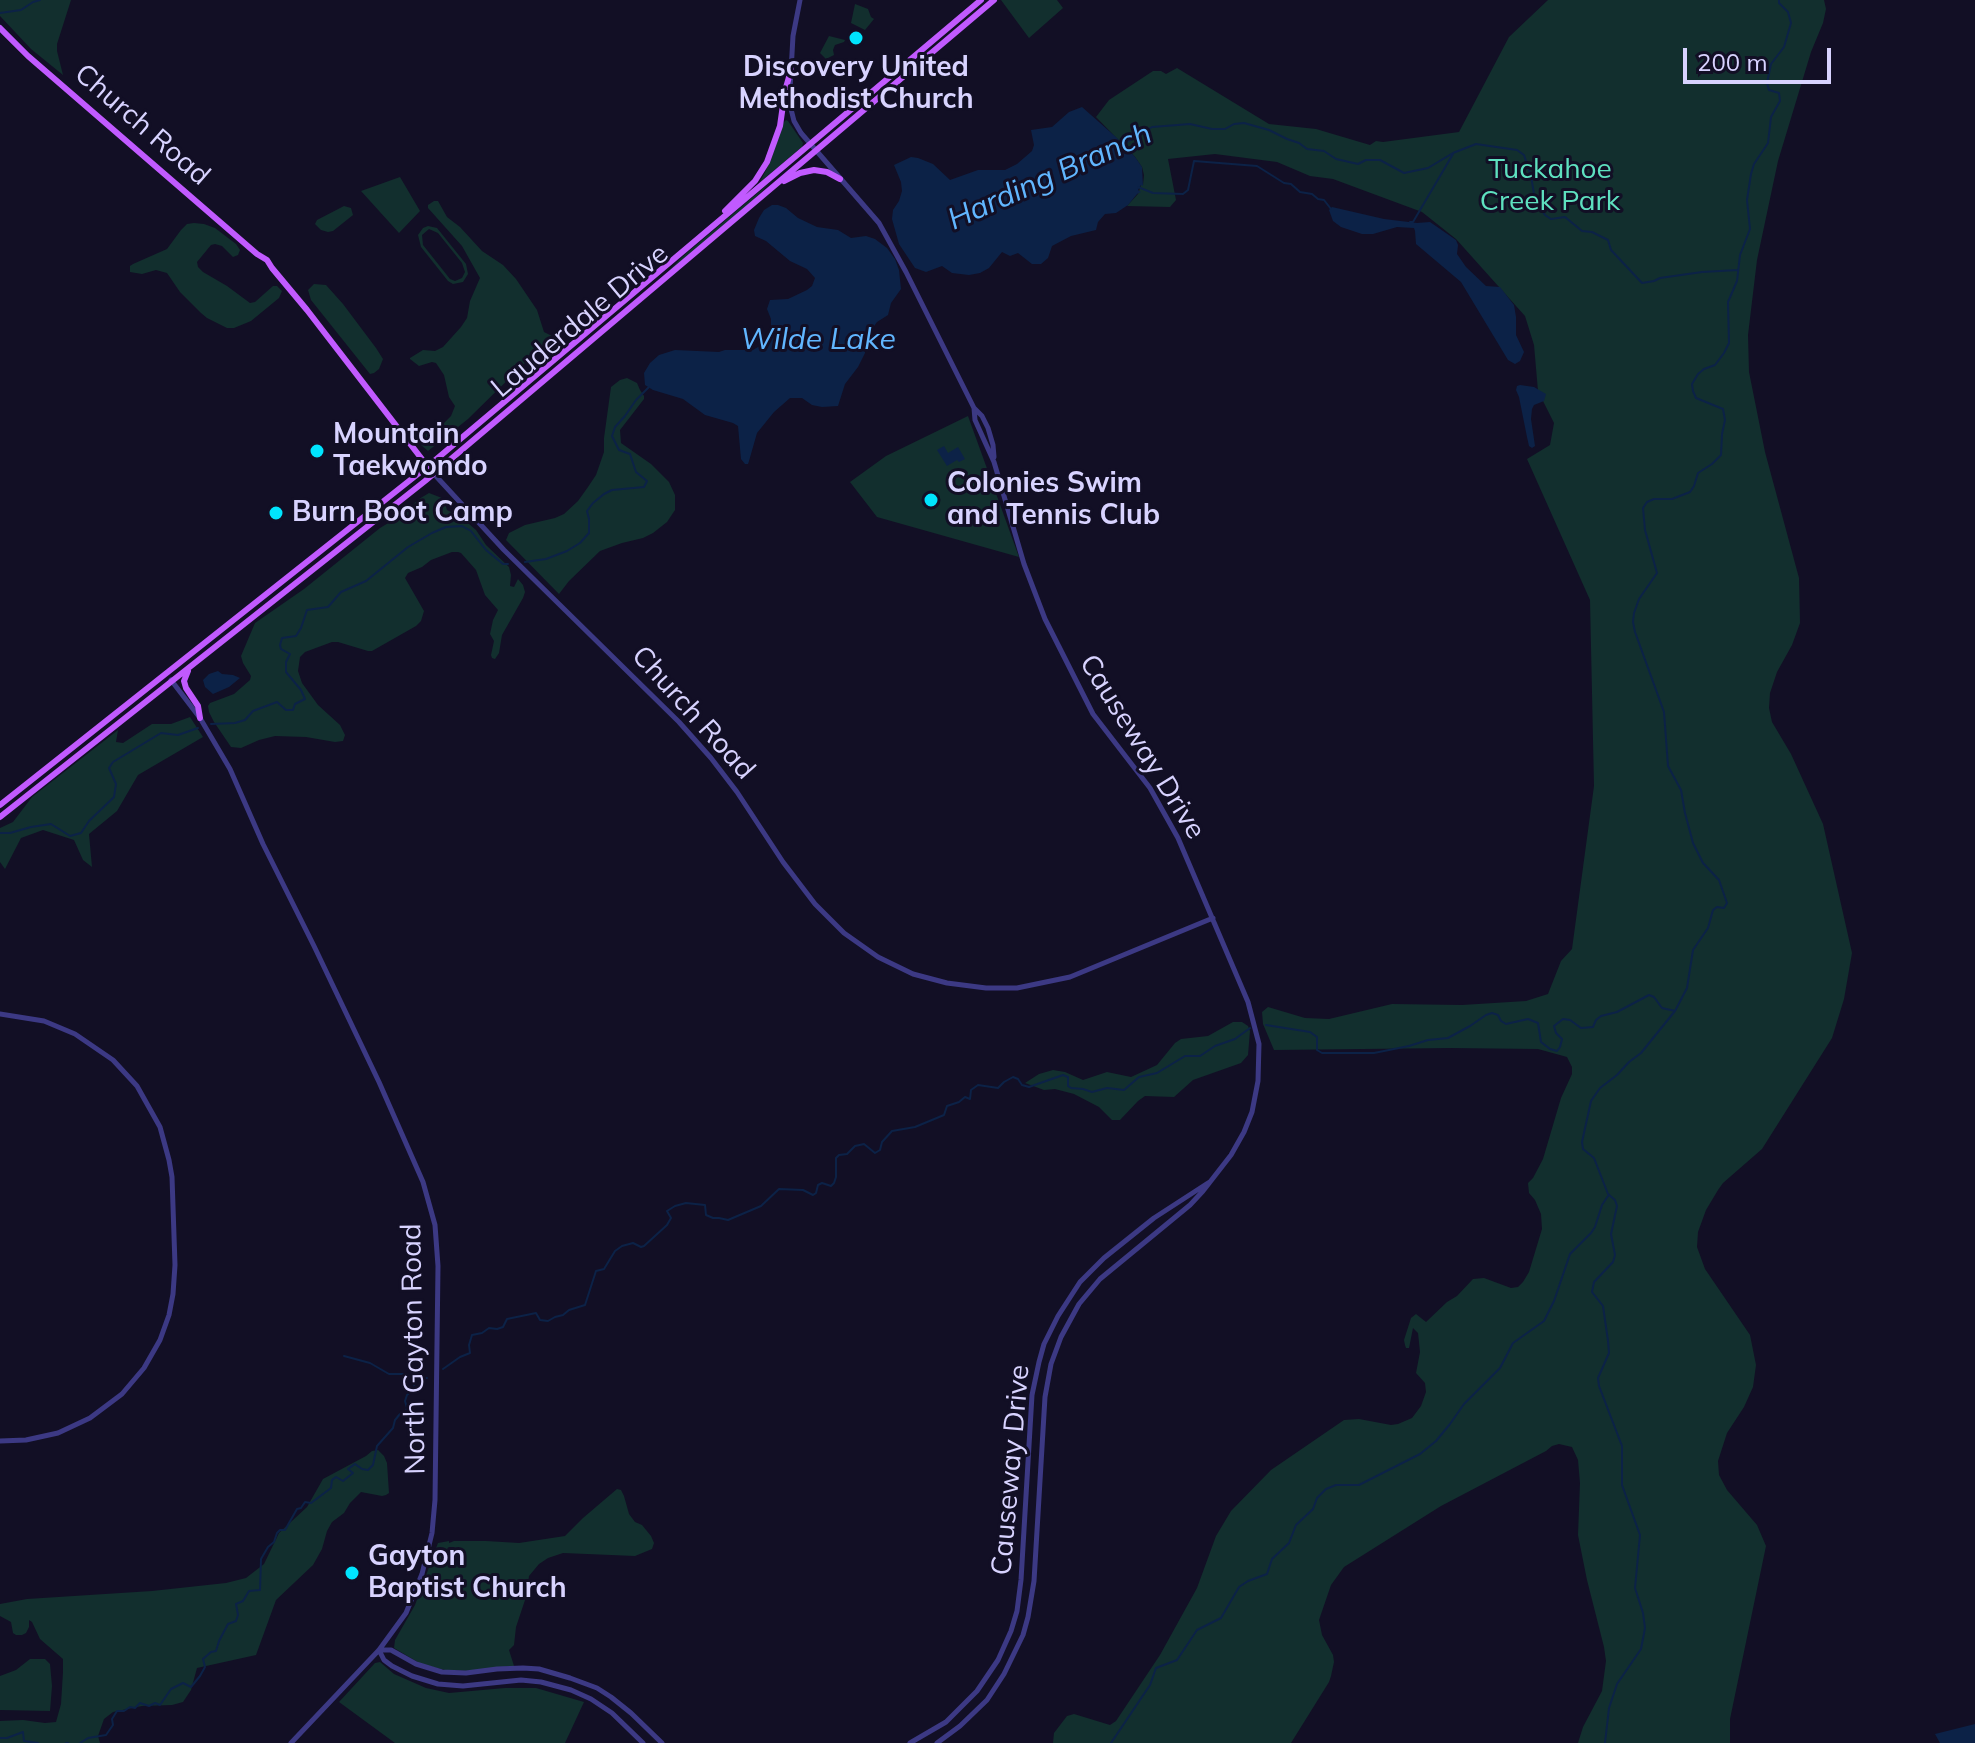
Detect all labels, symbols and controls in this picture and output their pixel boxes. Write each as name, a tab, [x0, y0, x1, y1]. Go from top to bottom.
marker: Discovery United Methodist Church	[847, 29, 865, 47]
scale bar	[1687, 32, 1835, 82]
text: 200 m	[1697, 47, 1768, 77]
place label: Discovery United Methodist Church	[738, 51, 974, 117]
street label: Church Road	[68, 57, 216, 193]
water label: Harding Branch	[942, 116, 1158, 238]
park label: Tuckahoe Creek Park	[1480, 153, 1620, 219]
street label: Lauderdale Drive	[485, 237, 675, 405]
water label: Wilde Lake	[740, 322, 896, 358]
place label: Mountain Taekwondo	[333, 418, 488, 484]
marker: Mountain Taekwondo	[308, 442, 326, 460]
place label: Colonies Swim and Tennis Club	[947, 467, 1160, 533]
marker: Colonies Swim and Tennis Club	[922, 491, 940, 509]
place label: Burn Boot Camp	[292, 496, 513, 530]
marker: Burn Boot Camp	[267, 504, 285, 522]
street label: Church Road	[624, 639, 762, 787]
street label: Causeway Drive	[1072, 649, 1212, 845]
street label: North Gayton Road	[395, 1223, 433, 1475]
street label: Causeway Drive	[985, 1363, 1037, 1577]
place label: Gayton Baptist Church	[368, 1540, 567, 1606]
marker: Gayton Baptist Church	[343, 1564, 361, 1582]

